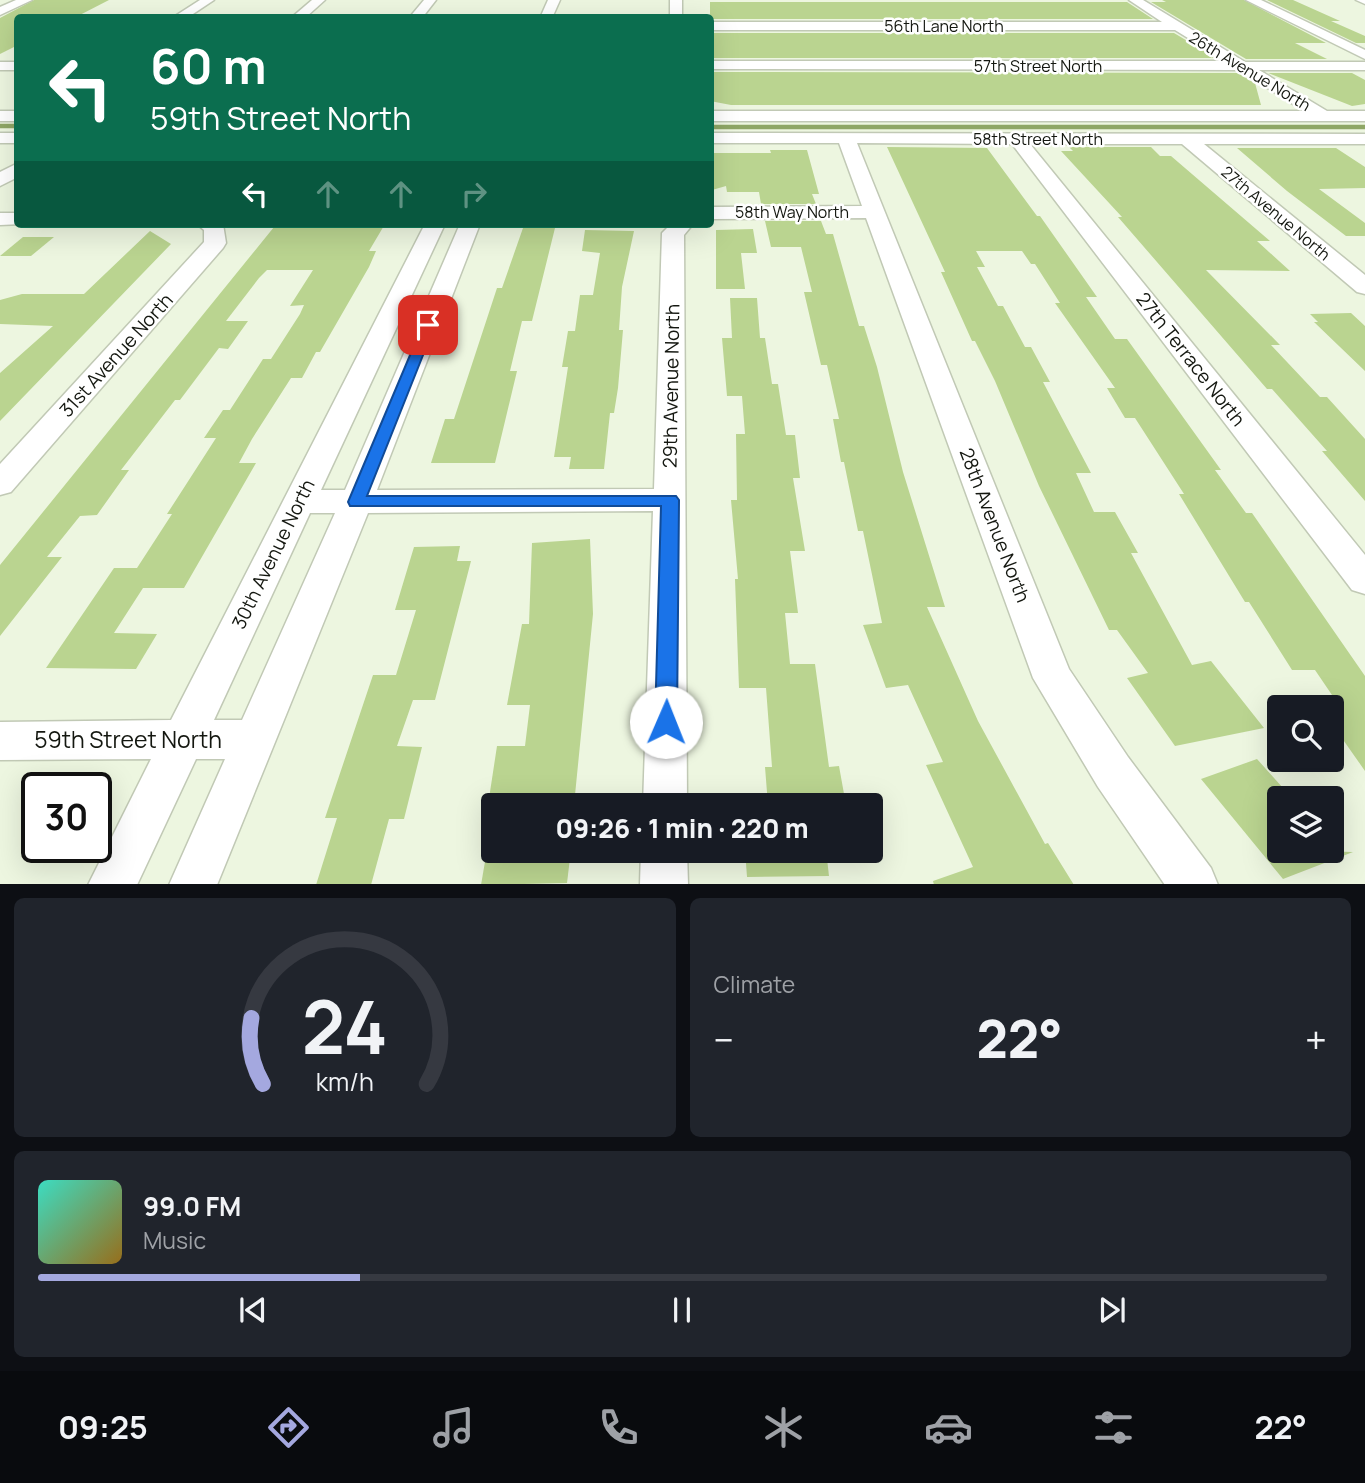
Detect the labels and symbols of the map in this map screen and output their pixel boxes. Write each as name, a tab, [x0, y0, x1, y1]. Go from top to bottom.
street label: 56th Lane North	[884, 15, 1004, 37]
street label: 26th Avenue North	[1185, 26, 1315, 116]
street label: 57th Street North	[974, 55, 1102, 77]
street label: 58th Street North	[973, 128, 1103, 150]
street label: 27th Avenue North	[1217, 161, 1335, 265]
street label: 58th Way North	[735, 201, 849, 223]
street label: 27th Terrace North	[1131, 287, 1251, 431]
street label: 31st Avenue North	[53, 288, 179, 422]
pin	[398, 295, 458, 355]
street label: 29th Avenue North	[657, 304, 685, 468]
street label: 28th Avenue North	[954, 444, 1036, 606]
street label: 30th Avenue North	[225, 475, 321, 633]
position arrow	[629, 685, 703, 759]
street label: 59th Street North	[34, 723, 222, 755]
speed limit sign: 30	[21, 772, 112, 863]

